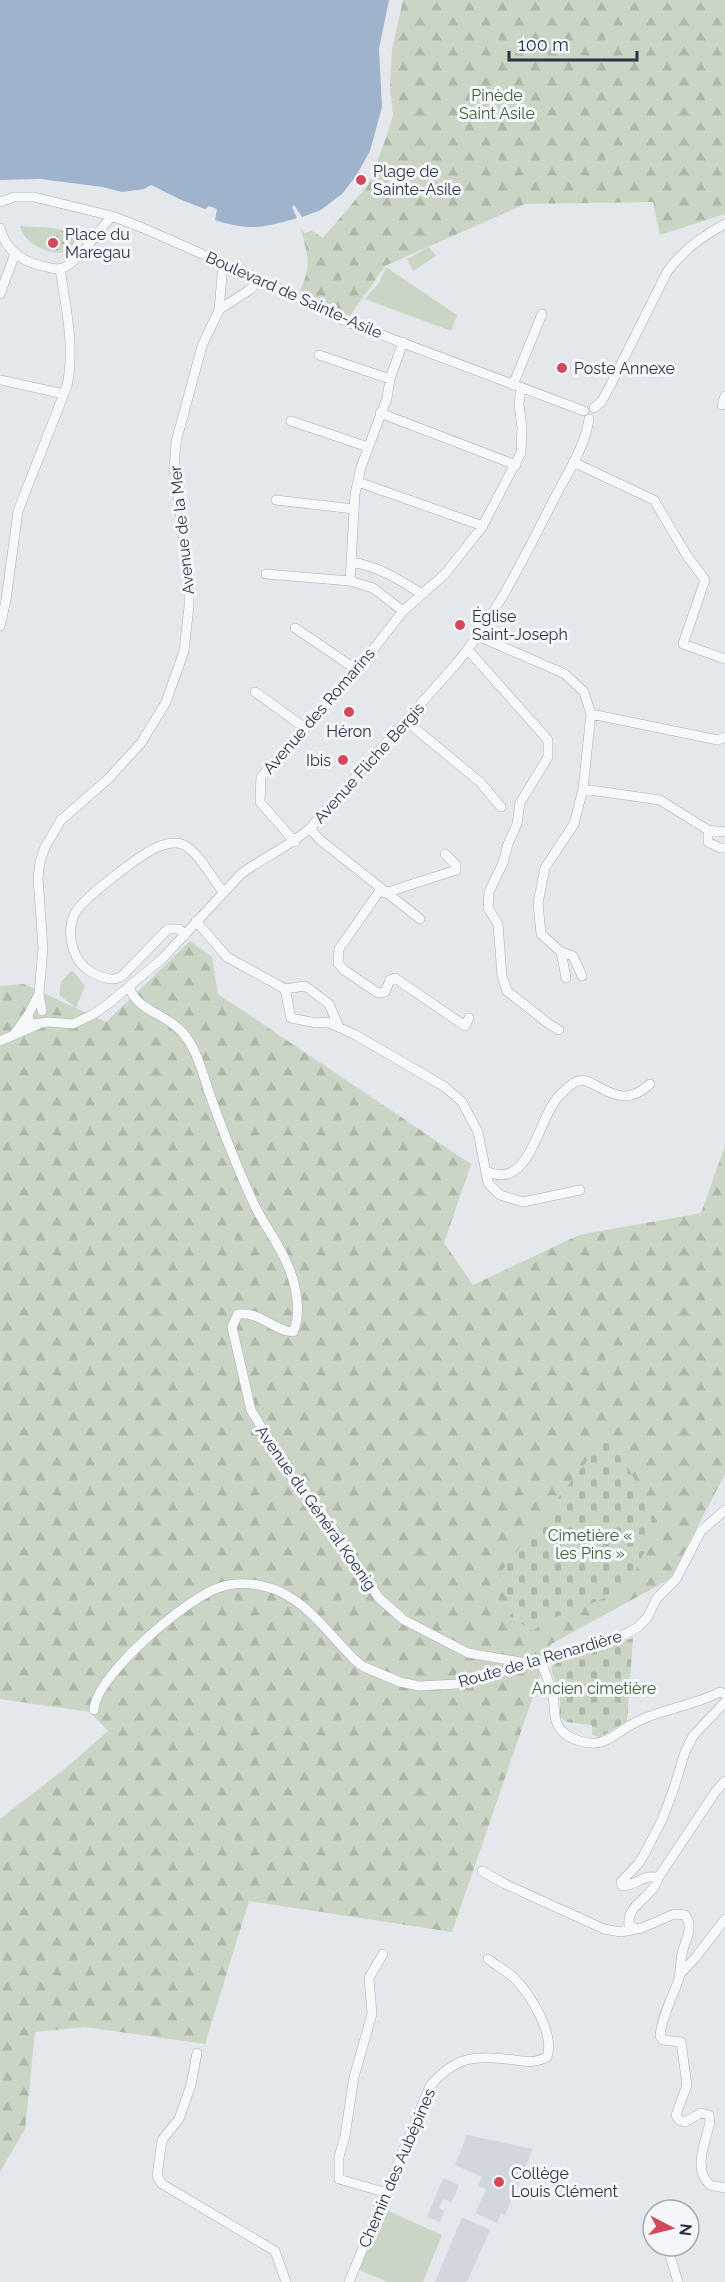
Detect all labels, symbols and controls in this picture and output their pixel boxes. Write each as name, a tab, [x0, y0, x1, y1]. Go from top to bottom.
scale bar	[509, 24, 636, 62]
text: 100 m	[518, 34, 569, 55]
park label: Pinède Saint Asile	[459, 86, 535, 123]
place label: Plage de Sainte-Asile	[373, 162, 461, 199]
marker: Plage de Sainte-Asile	[354, 173, 368, 187]
place label: Place du Maregau	[65, 225, 131, 262]
marker: Place du Maregau	[46, 236, 60, 250]
street label: Boulevard de Sainte-Asile	[203, 247, 385, 343]
place label: Poste Annexe	[574, 359, 675, 378]
marker: Poste Annexe	[555, 361, 569, 375]
street label: Avenue de la Mer	[166, 464, 198, 595]
place label: Église Saint-Joseph	[472, 606, 568, 644]
marker: Église Saint-Joseph	[453, 618, 467, 632]
street label: Avenue des Romarins	[259, 644, 379, 778]
street label: Avenue Fliche Bergis	[310, 699, 428, 827]
marker: Héron	[342, 705, 356, 719]
place label: Héron	[326, 722, 372, 741]
place label: Ibis	[306, 751, 331, 770]
marker: Ibis	[336, 753, 350, 767]
street label: Avenue du Général Koenig	[252, 1422, 380, 1594]
park label: Cimetière « les Pins »	[548, 1526, 632, 1563]
street label: Route de la Renardière	[456, 1627, 624, 1691]
park label: Ancien cimetière	[532, 1679, 656, 1698]
street label: Chemin des Aubépines	[355, 2085, 439, 2250]
place label: Collège Louis Clément	[511, 2164, 619, 2201]
marker: Collège Louis Clément	[492, 2175, 506, 2189]
north arrow	[641, 2198, 701, 2258]
text: N	[675, 2223, 696, 2237]

